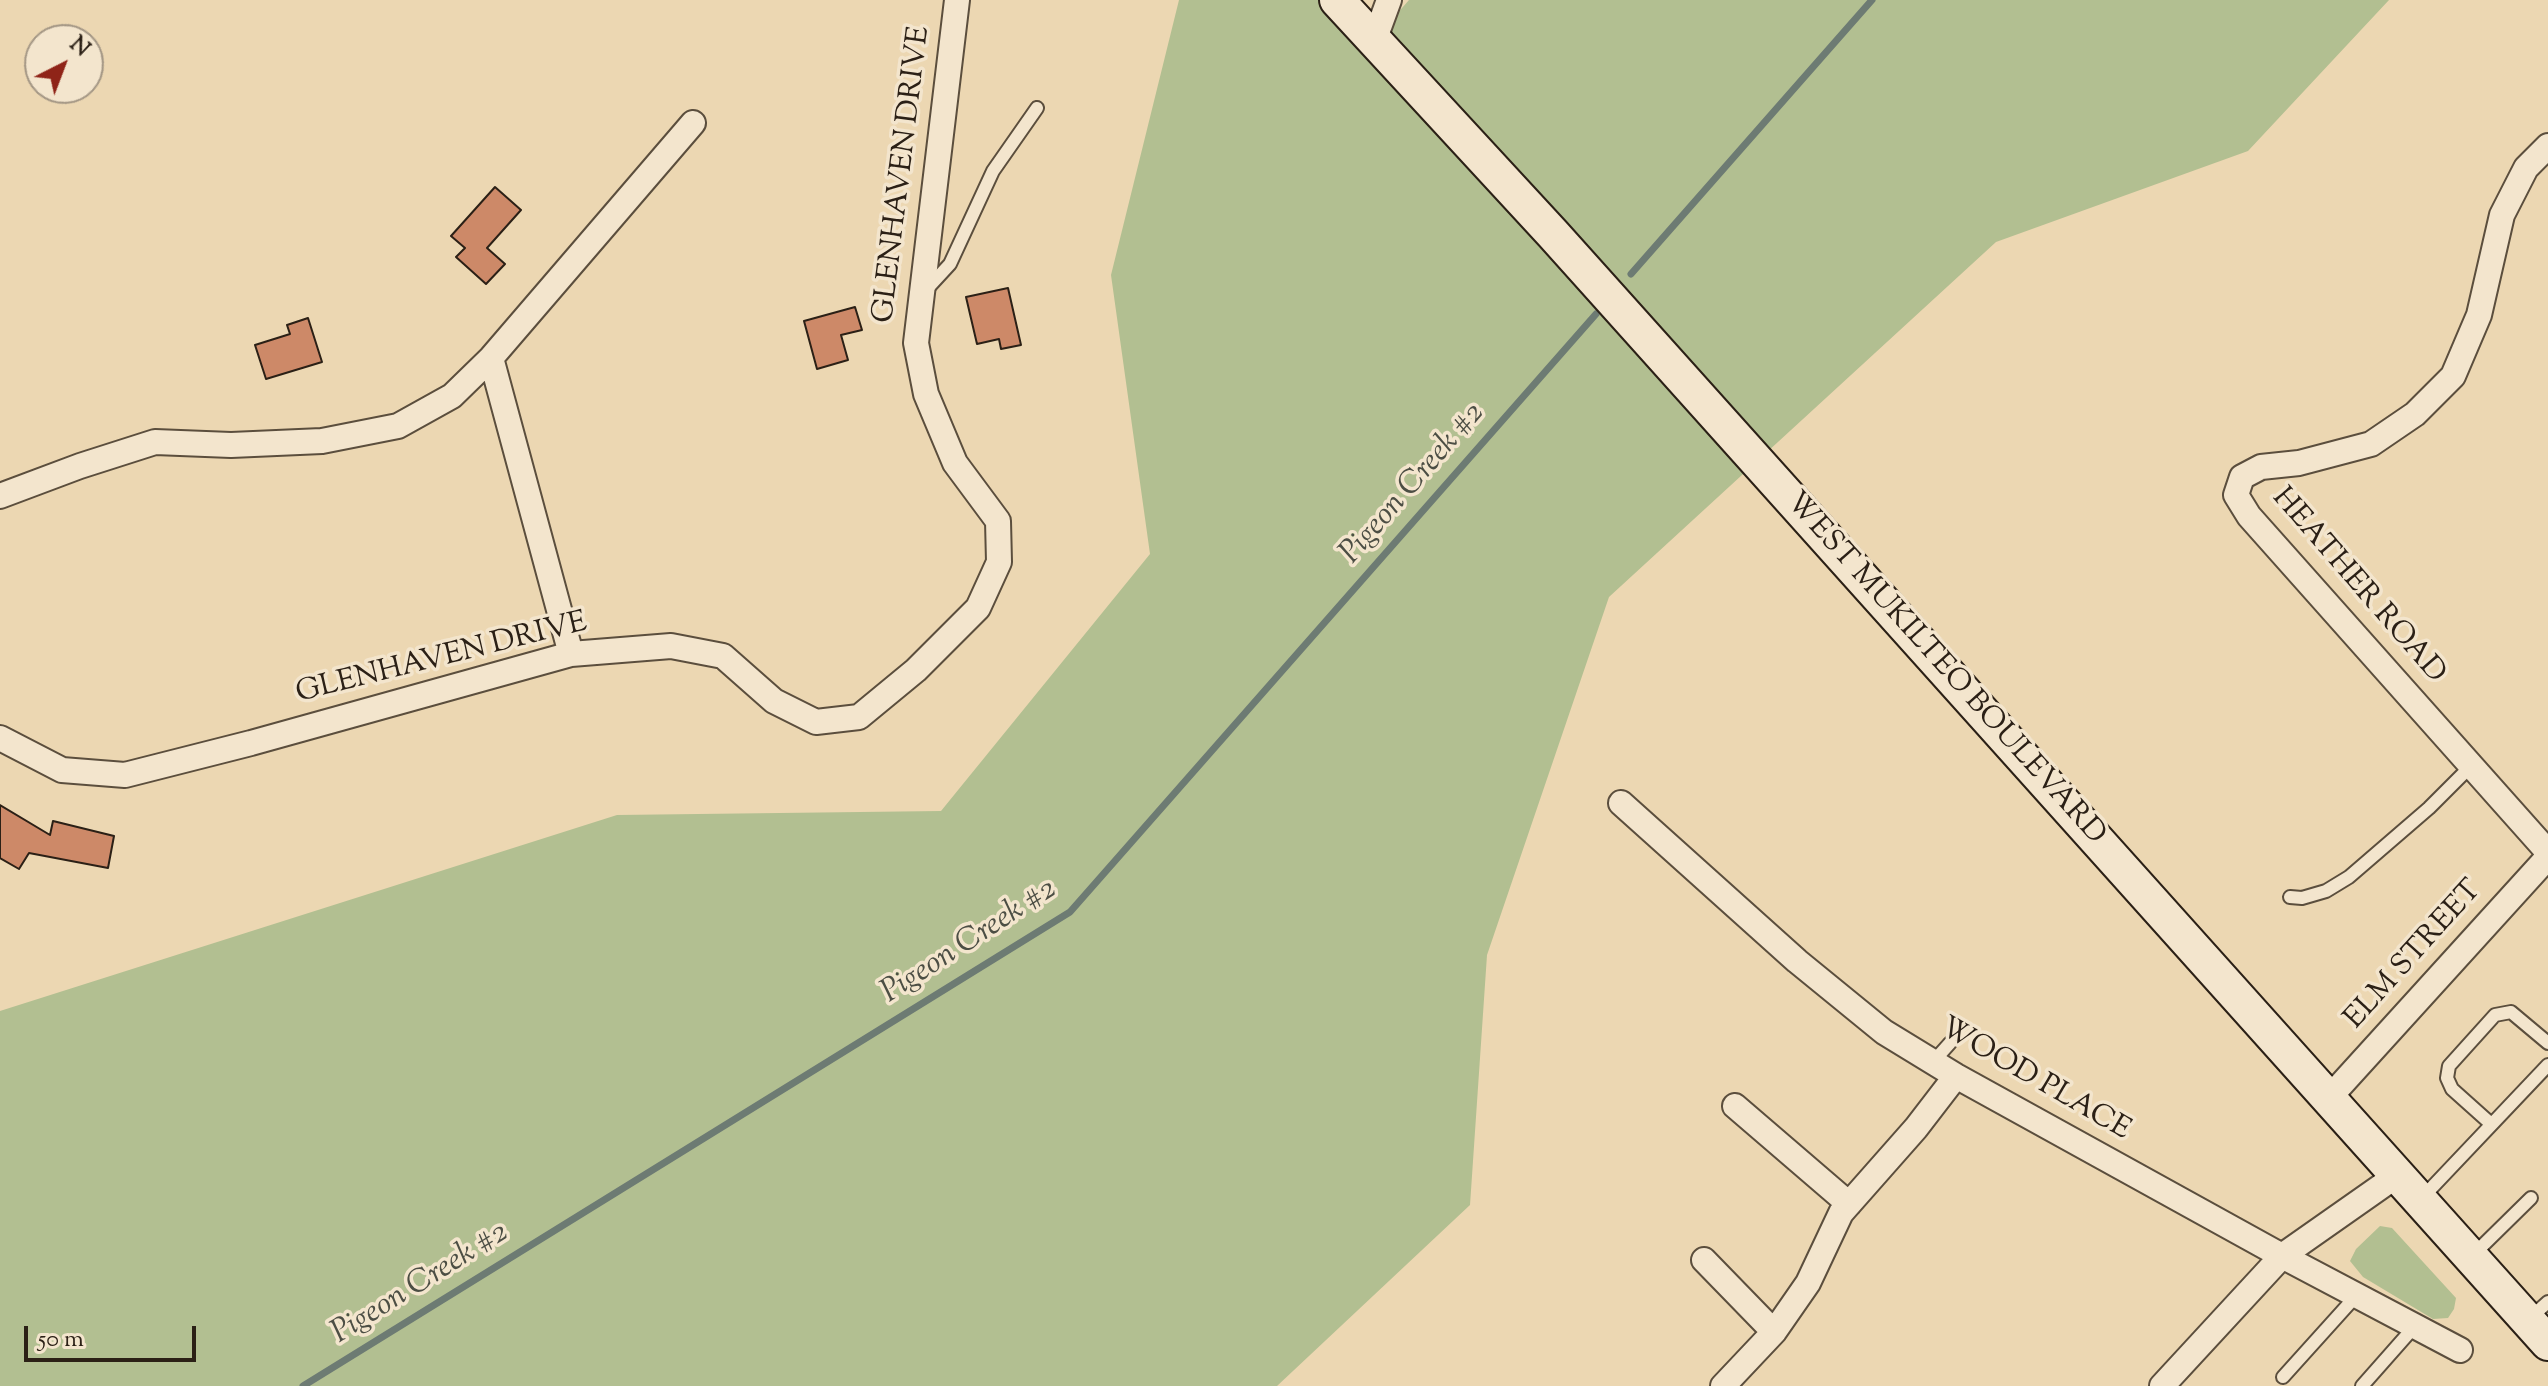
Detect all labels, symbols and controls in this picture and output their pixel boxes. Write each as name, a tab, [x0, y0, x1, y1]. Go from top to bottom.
north arrow	[24, 24, 104, 104]
street label: GLENHAVEN DRIVE	[868, 25, 940, 325]
text: N	[61, 30, 96, 65]
water label: Pigeon Creek #2	[1334, 397, 1494, 573]
street label: HEATHER ROAD	[2262, 482, 2452, 692]
street label: WEST MUKILTEO BOULEVARD	[1776, 486, 2112, 854]
street label: GLENHAVEN DRIVE	[293, 606, 591, 714]
water label: Pigeon Creek #2	[875, 872, 1065, 1014]
street label: ELM STREET	[2339, 874, 2491, 1038]
street label: WOOD PLACE	[1932, 1012, 2136, 1150]
water label: Pigeon Creek #2	[326, 1216, 516, 1354]
scale bar	[28, 1310, 200, 1360]
text: 50 m	[38, 1323, 84, 1357]

